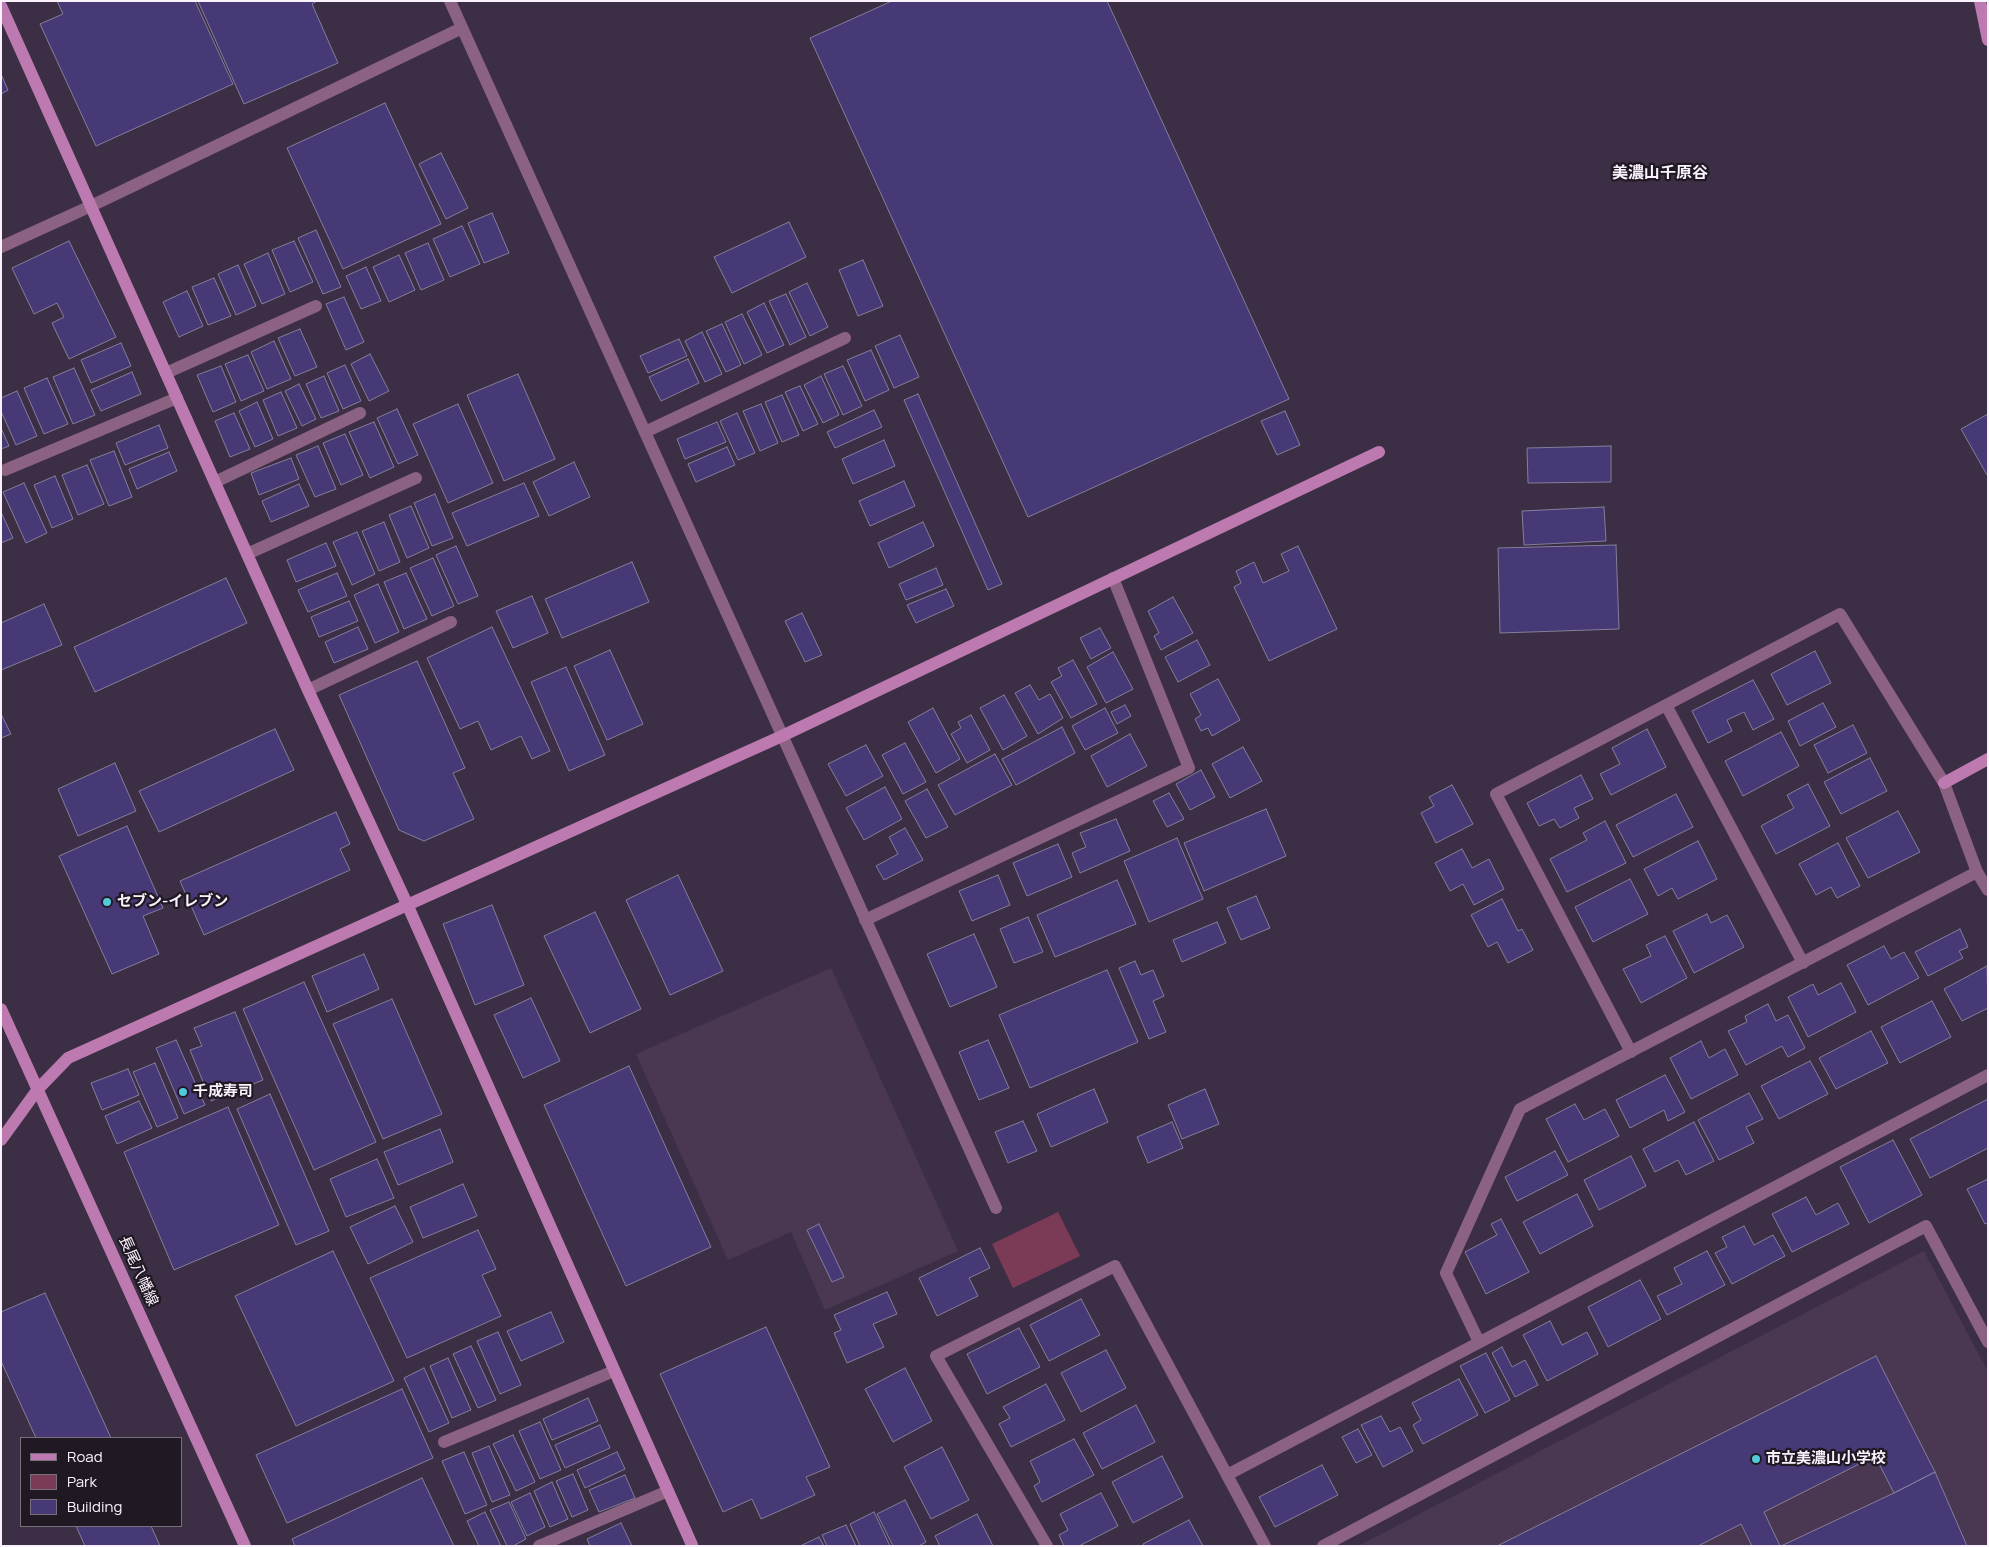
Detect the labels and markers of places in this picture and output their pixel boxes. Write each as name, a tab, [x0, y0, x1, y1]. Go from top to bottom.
place label: セブン-イレブン	[117, 893, 228, 911]
marker: セブン-イレブン	[101, 896, 113, 908]
place label: 千成寿司	[193, 1083, 253, 1101]
marker: 千成寿司	[177, 1086, 189, 1098]
place label: 市立美濃山小学校	[1766, 1450, 1886, 1468]
marker: 市立美濃山小学校	[1750, 1453, 1762, 1465]

